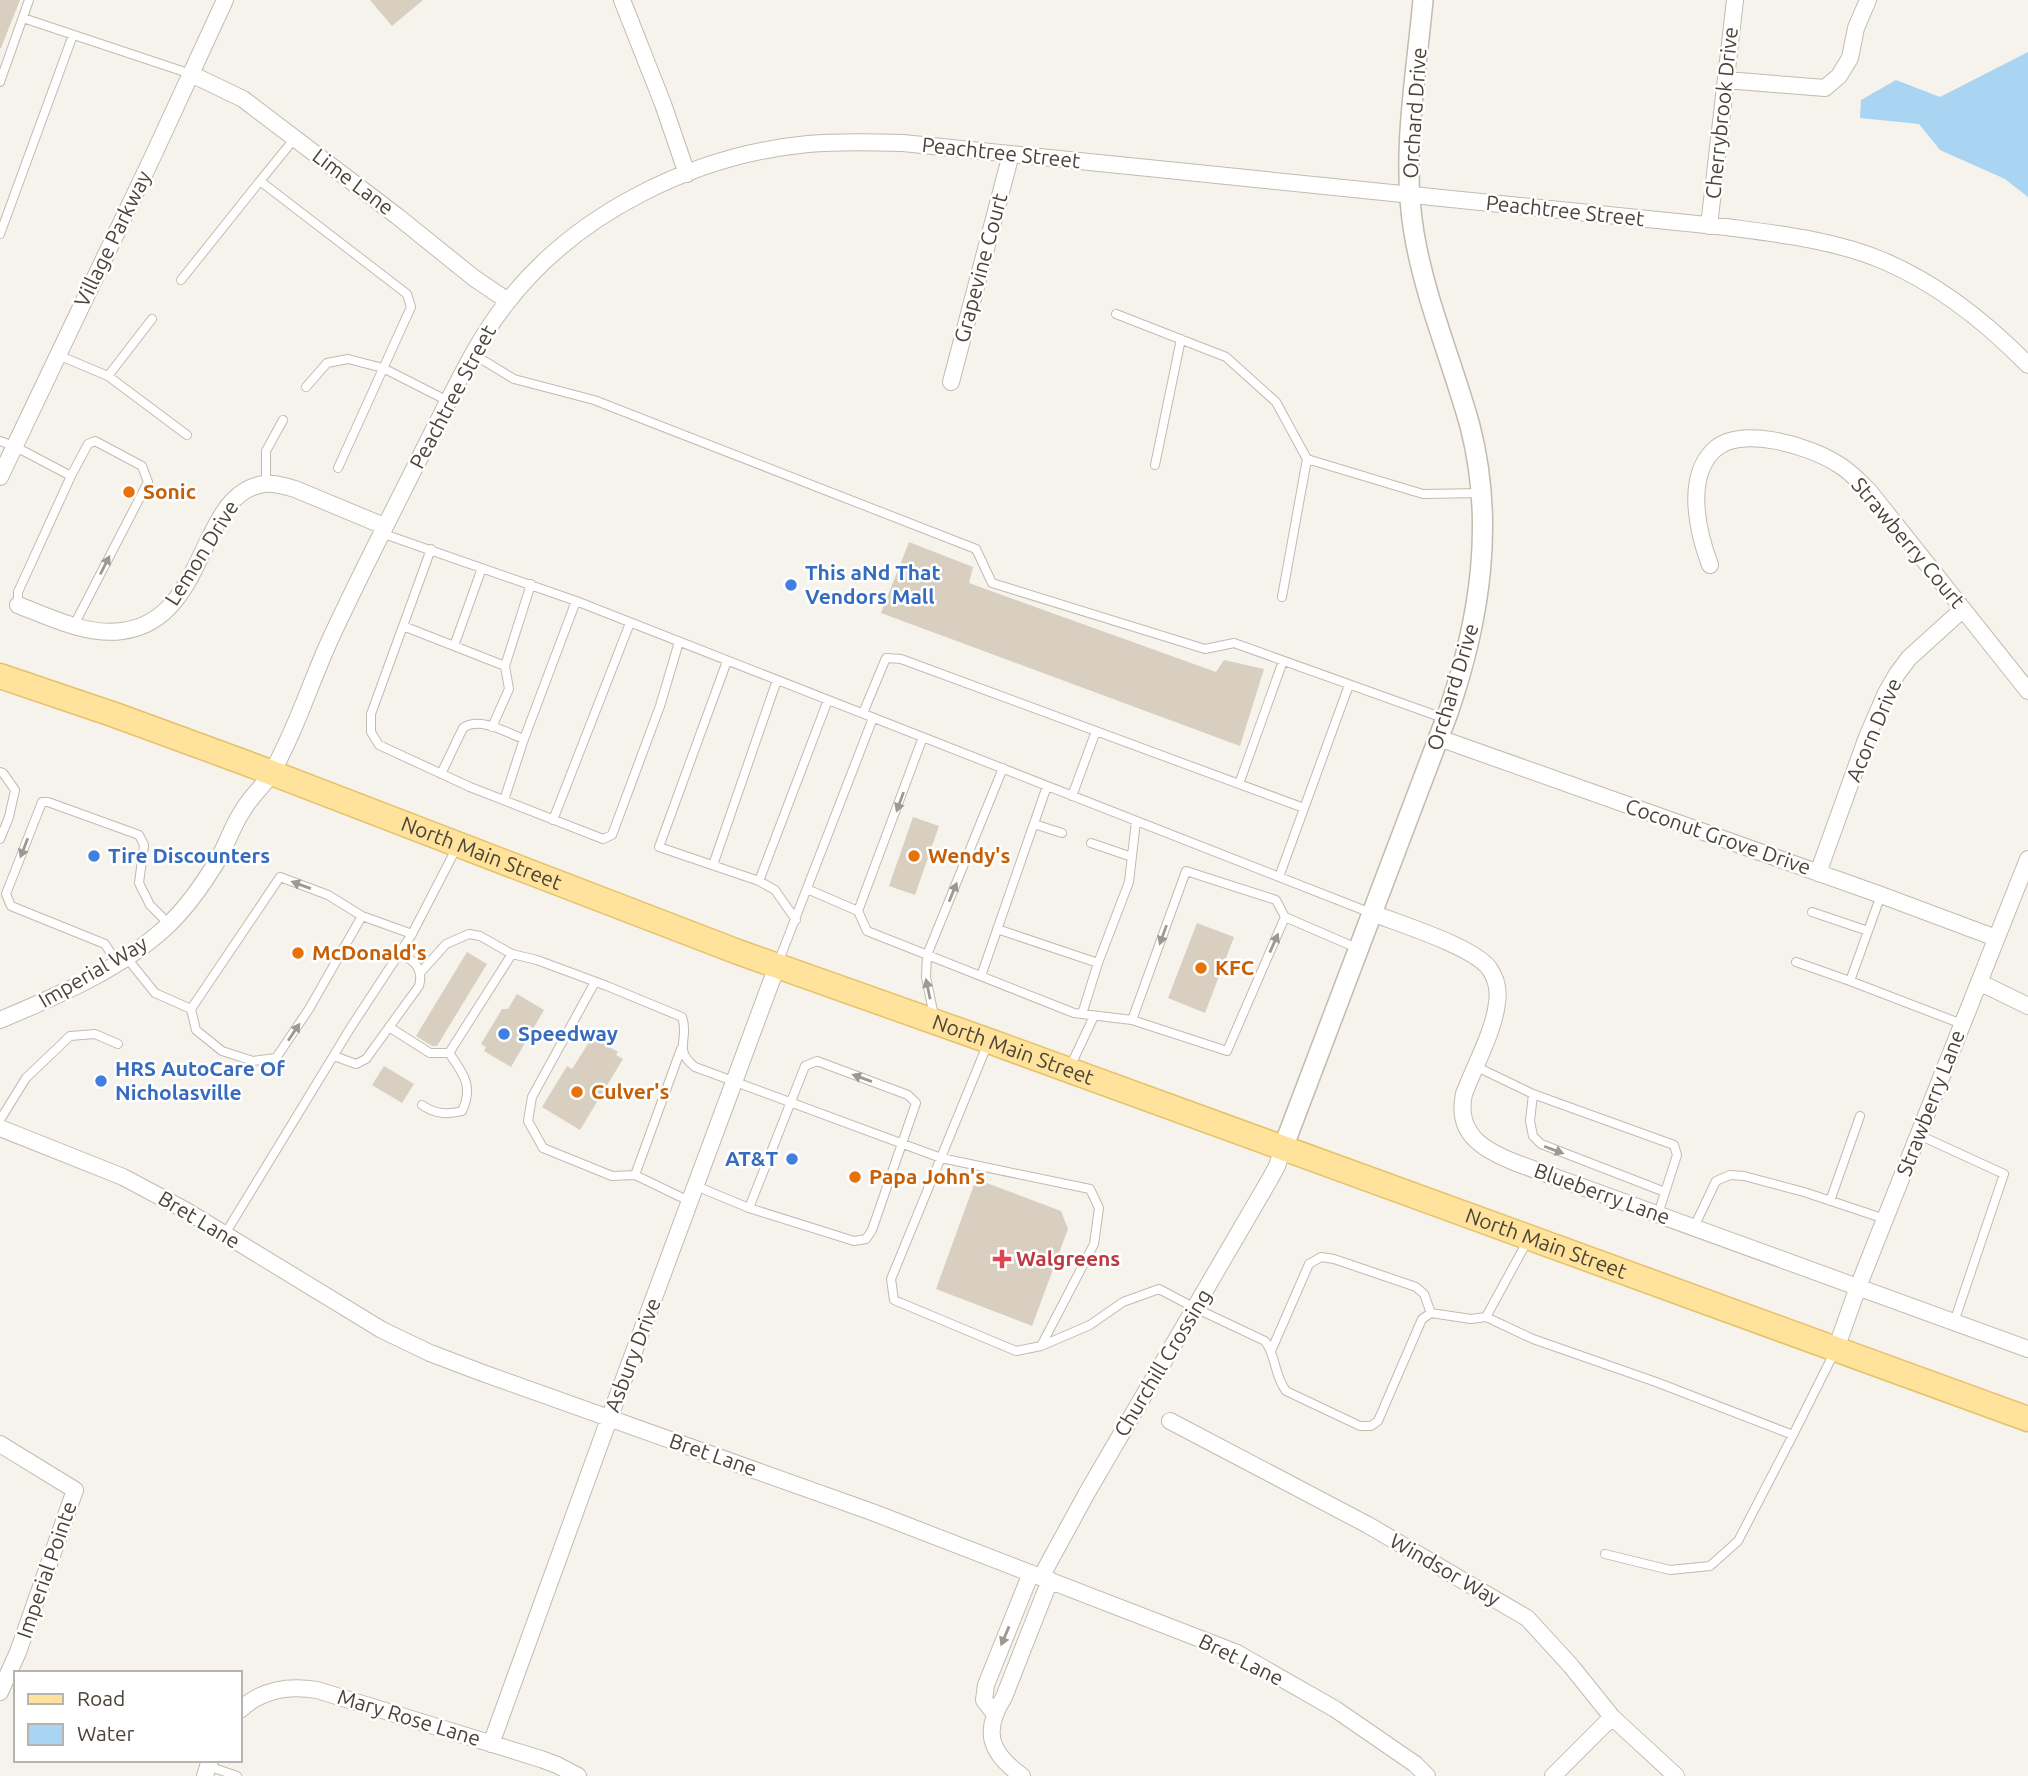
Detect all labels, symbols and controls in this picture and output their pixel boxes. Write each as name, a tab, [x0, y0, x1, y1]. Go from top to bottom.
street label: Cherrybrook Drive	[1700, 26, 1742, 200]
street label: Orchard Drive	[1397, 47, 1431, 179]
street label: Peachtree Street	[921, 132, 1081, 172]
street label: Lime Lane	[308, 143, 399, 219]
street label: Village Parkway	[69, 167, 155, 311]
street label: Grapevine Court	[949, 190, 1012, 345]
street label: Peachtree Street	[1485, 190, 1645, 230]
street label: Peachtree Street	[404, 321, 500, 472]
street label: Strawberry Court	[1847, 472, 1970, 612]
place label: Sonic	[143, 479, 196, 503]
marker: Sonic	[121, 484, 137, 500]
street label: Lemon Drive	[159, 496, 243, 609]
one-way arrow	[99, 554, 111, 574]
place label: This aNd That Vendors Mall	[805, 560, 941, 608]
marker: This aNd That Vendors Mall	[783, 577, 799, 593]
street label: Orchard Drive	[1421, 620, 1483, 753]
street label: Acorn Drive	[1841, 674, 1906, 785]
one-way arrow	[894, 791, 905, 812]
street label: Coconut Grove Drive	[1622, 793, 1814, 879]
street label: North Main Street	[398, 811, 565, 894]
one-way arrow	[18, 838, 29, 859]
place label: Tire Discounters	[108, 843, 270, 867]
place label: Wendy's	[928, 843, 1010, 867]
marker: Tire Discounters	[86, 848, 102, 864]
marker: Wendy's	[906, 848, 922, 864]
one-way arrow	[291, 880, 312, 891]
one-way arrow	[947, 881, 958, 902]
one-way arrow	[1157, 924, 1168, 945]
street label: Imperial Way	[34, 930, 151, 1012]
one-way arrow	[1269, 933, 1280, 954]
place label: McDonald's	[312, 940, 427, 964]
marker: McDonald's	[290, 945, 306, 961]
place label: KFC	[1215, 955, 1254, 979]
marker: KFC	[1193, 960, 1209, 976]
one-way arrow	[923, 978, 934, 1000]
street label: North Main Street	[929, 1009, 1097, 1089]
place label: Speedway	[518, 1021, 618, 1045]
one-way arrow	[287, 1022, 300, 1042]
marker: Speedway	[496, 1026, 512, 1042]
street label: Strawberry Lane	[1891, 1026, 1969, 1179]
place label: HRS AutoCare Of Nicholasville	[115, 1056, 285, 1104]
one-way arrow	[852, 1072, 873, 1083]
marker: HRS AutoCare Of Nicholasville	[93, 1073, 109, 1089]
place label: Culver's	[591, 1079, 670, 1103]
marker: Culver's	[569, 1084, 585, 1100]
one-way arrow	[1544, 1144, 1565, 1155]
place label: AT&T	[725, 1146, 778, 1170]
marker: AT&T	[784, 1151, 800, 1167]
street label: Blueberry Lane	[1531, 1157, 1673, 1229]
place label: Papa John's	[869, 1164, 985, 1188]
marker: Papa John's	[847, 1169, 863, 1185]
street label: Bret Lane	[154, 1185, 245, 1253]
street label: North Main Street	[1462, 1202, 1630, 1283]
place label: Walgreens	[1016, 1246, 1120, 1270]
marker: Walgreens	[994, 1251, 1010, 1267]
street label: Churchill Crossing	[1109, 1284, 1216, 1441]
street label: Asbury Drive	[599, 1294, 665, 1415]
street label: Bret Lane	[666, 1428, 760, 1480]
street label: Imperial Pointe	[11, 1498, 81, 1641]
street label: Windsor Way	[1386, 1528, 1505, 1610]
one-way arrow	[1000, 1626, 1011, 1647]
street label: Bret Lane	[1195, 1628, 1288, 1690]
legend	[14, 1671, 242, 1762]
street label: Mary Rose Lane	[335, 1684, 484, 1750]
text: Road	[77, 1686, 125, 1710]
text: Water	[77, 1721, 135, 1745]

